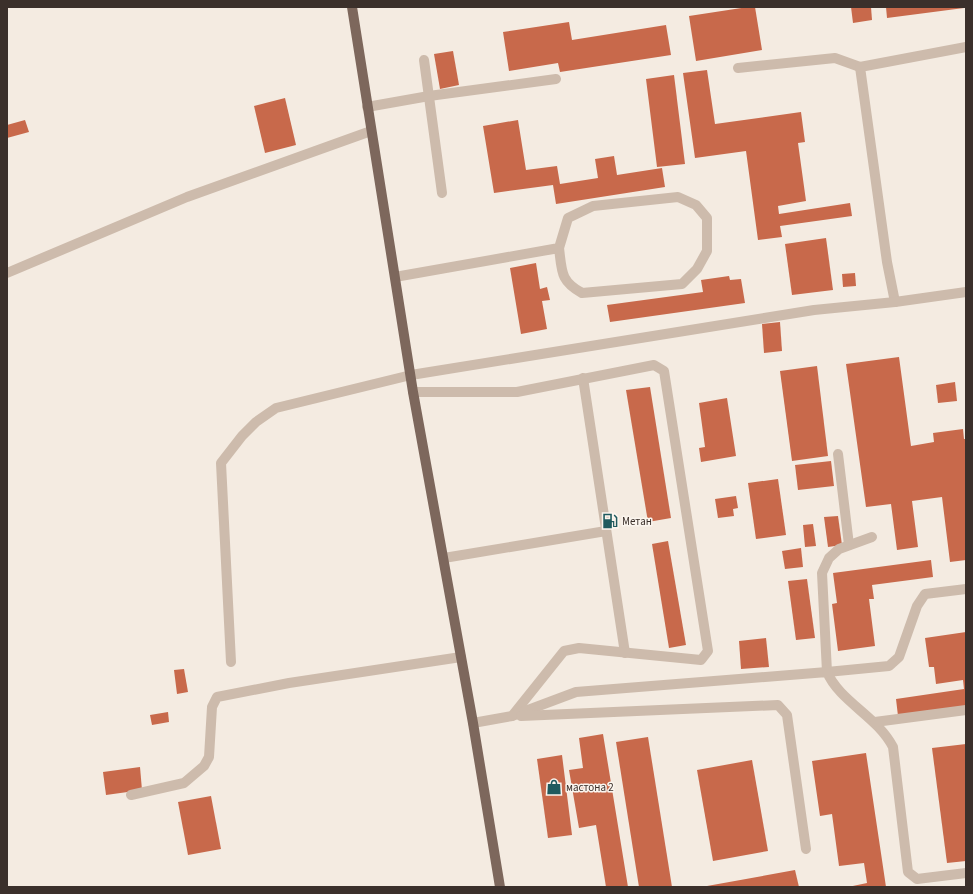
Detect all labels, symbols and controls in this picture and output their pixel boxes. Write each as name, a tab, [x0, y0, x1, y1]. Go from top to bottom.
fuel station icon: Метан	[601, 512, 619, 530]
place label: Метан	[622, 514, 652, 529]
shop icon: мастона 2	[545, 778, 563, 796]
place label: мастона 2	[566, 780, 614, 795]

